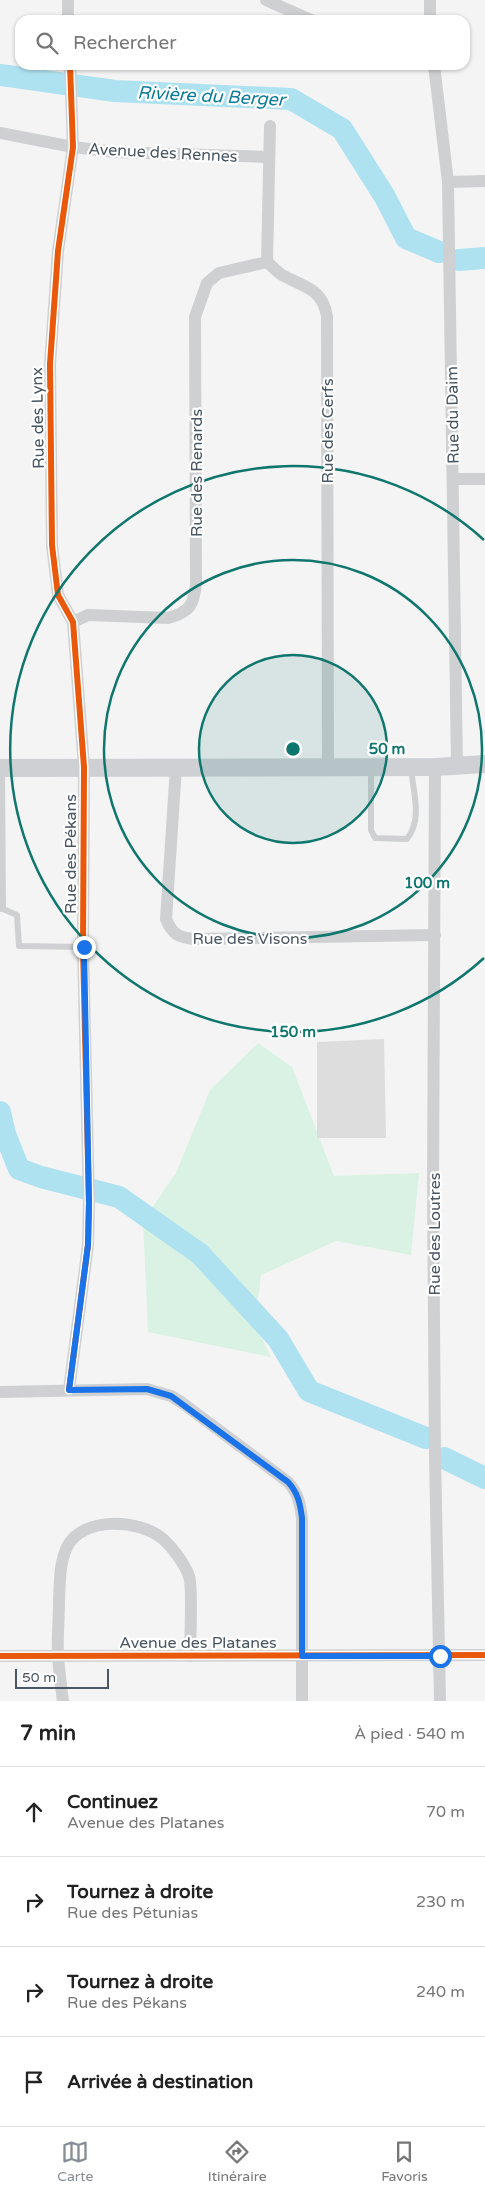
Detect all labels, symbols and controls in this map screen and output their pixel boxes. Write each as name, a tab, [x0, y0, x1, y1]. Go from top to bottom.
search box	[15, 15, 470, 70]
icon: search	[33, 29, 61, 57]
text: Rechercher	[73, 32, 176, 54]
water label: Rivière du Berger	[137, 81, 287, 111]
street label: Avenue des Rennes	[88, 139, 238, 167]
street label: Rue du Daim	[442, 366, 464, 464]
street label: Rue des Lynx	[27, 367, 49, 469]
street label: Rue des Cerfs	[318, 378, 338, 484]
street label: Rue des Renards	[187, 409, 207, 537]
centre of rings	[284, 740, 302, 758]
text: 50 m	[369, 740, 405, 758]
street label: Rue des Pékans	[61, 794, 81, 914]
text: 100 m	[404, 874, 450, 892]
street label: Rue des Visons	[192, 929, 308, 949]
route end	[73, 936, 96, 959]
text: 150 m	[270, 1023, 316, 1041]
street label: Rue des Loutres	[425, 1173, 445, 1295]
street label: Avenue des Platanes	[119, 1633, 277, 1653]
route start	[429, 1645, 452, 1668]
scale bar	[15, 1666, 109, 1689]
text: 50 m	[22, 1669, 56, 1686]
text: 7 min	[20, 1721, 76, 1746]
text: À pied · 540 m	[354, 1724, 465, 1744]
text: Continuez	[67, 1791, 158, 1813]
icon: ahead	[20, 1798, 48, 1826]
text: 70 m	[426, 1802, 465, 1822]
text: Avenue des Platanes	[67, 1813, 224, 1833]
text: Tournez à droite	[67, 1881, 213, 1903]
icon: right	[20, 1888, 48, 1916]
text: 230 m	[416, 1892, 465, 1912]
text: Rue des Pétunias	[67, 1903, 198, 1923]
text: Tournez à droite	[67, 1971, 213, 1993]
icon: right	[20, 1978, 48, 2006]
text: 240 m	[416, 1982, 465, 2002]
text: Rue des Pékans	[67, 1993, 187, 2013]
icon: arrive	[20, 2068, 48, 2096]
text: Arrivée à destination	[67, 2071, 253, 2093]
tab: Carte	[57, 2138, 93, 2185]
tab: Itinéraire	[208, 2138, 267, 2185]
tab: Favoris	[381, 2138, 428, 2185]

